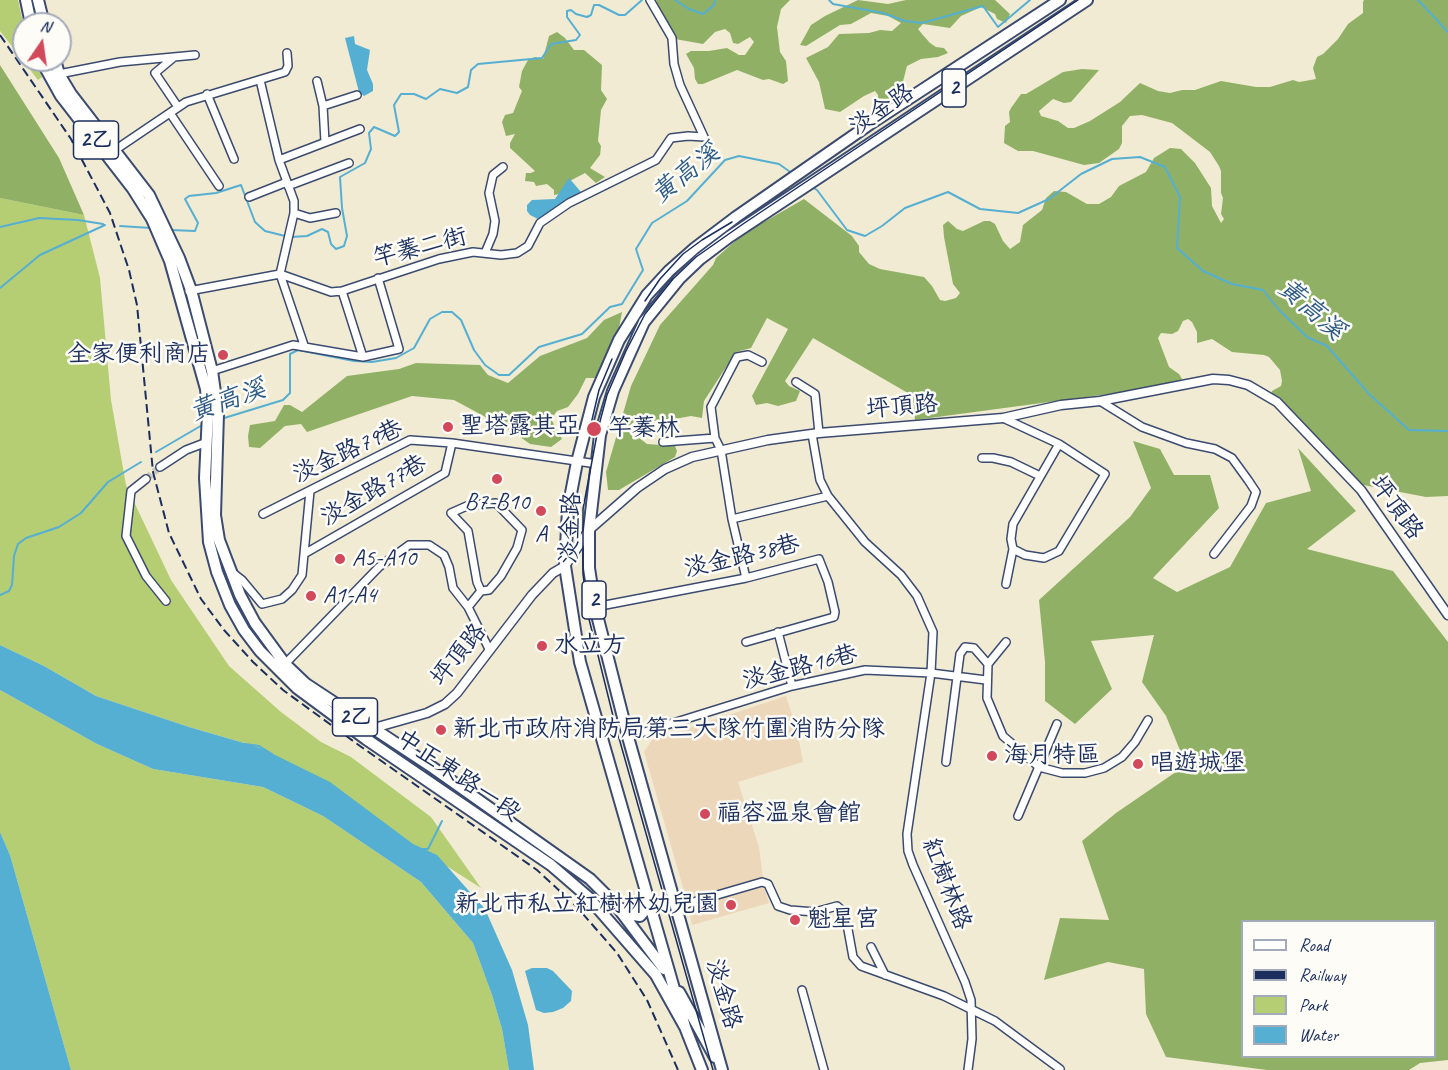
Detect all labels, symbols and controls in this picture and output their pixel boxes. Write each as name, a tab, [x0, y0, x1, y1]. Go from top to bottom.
north arrow	[12, 12, 72, 72]
text: N	[39, 16, 53, 37]
road number: 2	[942, 69, 966, 107]
street label: 淡金路	[844, 78, 920, 142]
road number: 2乙	[74, 121, 118, 159]
water label: 黃高溪	[646, 138, 726, 210]
street label: 竿蓁二街	[370, 222, 470, 274]
water label: 黃高溪	[1271, 273, 1351, 347]
place label: 全家便利商店	[67, 341, 211, 369]
marker: 全家便利商店	[216, 348, 230, 362]
water label: 黃高溪	[186, 374, 270, 428]
street label: 坪頂路	[865, 390, 939, 424]
place label: 聖塔露其亞	[460, 413, 580, 441]
street label: 淡金路79巷	[289, 414, 407, 490]
place label: 竿蓁林	[608, 415, 680, 443]
marker: 聖塔露其亞	[441, 420, 455, 434]
marker: 竿蓁林	[585, 420, 603, 438]
street label: 淡金路77巷	[316, 449, 432, 533]
street label: 坪頂路	[1363, 470, 1429, 546]
marker: B7-B10	[490, 472, 504, 486]
place label: B7-B10	[464, 489, 530, 517]
street label: 淡金路	[555, 491, 587, 565]
marker: A	[534, 504, 548, 518]
place label: A	[535, 521, 547, 549]
street label: 淡金路38巷	[681, 530, 803, 584]
place label: A5-A10	[352, 545, 416, 573]
marker: A5-A10	[333, 552, 347, 566]
road number: 2	[582, 581, 606, 619]
place label: A1-A4	[323, 582, 377, 610]
marker: A1-A4	[304, 589, 318, 603]
street label: 坪頂路	[425, 618, 493, 692]
place label: 水立方	[554, 632, 626, 660]
marker: 水立方	[535, 639, 549, 653]
street label: 淡金路16巷	[739, 640, 861, 696]
road number: 2乙	[332, 698, 378, 736]
place label: 新北市政府消防局第三大隊竹圍消防分隊	[453, 716, 885, 744]
marker: 新北市政府消防局第三大隊竹圍消防分隊	[434, 723, 448, 737]
street label: 中正東路一段	[390, 724, 526, 828]
place label: 海月特區	[1004, 742, 1100, 770]
marker: 海月特區	[985, 749, 999, 763]
place label: 唱遊城堡	[1150, 750, 1246, 778]
marker: 唱遊城堡	[1131, 757, 1145, 771]
place label: 福容溫泉會館	[717, 800, 861, 828]
marker: 福容溫泉會館	[698, 807, 712, 821]
street label: 紅樹林路	[915, 834, 977, 934]
place label: 新北市私立紅樹林幼兒園	[455, 891, 719, 919]
marker: 新北市私立紅樹林幼兒園	[724, 898, 738, 912]
place label: 魁星宮	[807, 906, 879, 934]
marker: 魁星宮	[788, 913, 802, 927]
legend	[1241, 920, 1436, 1058]
text: Road	[1299, 934, 1329, 956]
street label: 淡金路	[699, 955, 747, 1033]
text: Railway	[1299, 964, 1346, 986]
text: Park	[1299, 994, 1328, 1016]
text: Water	[1299, 1024, 1338, 1046]

